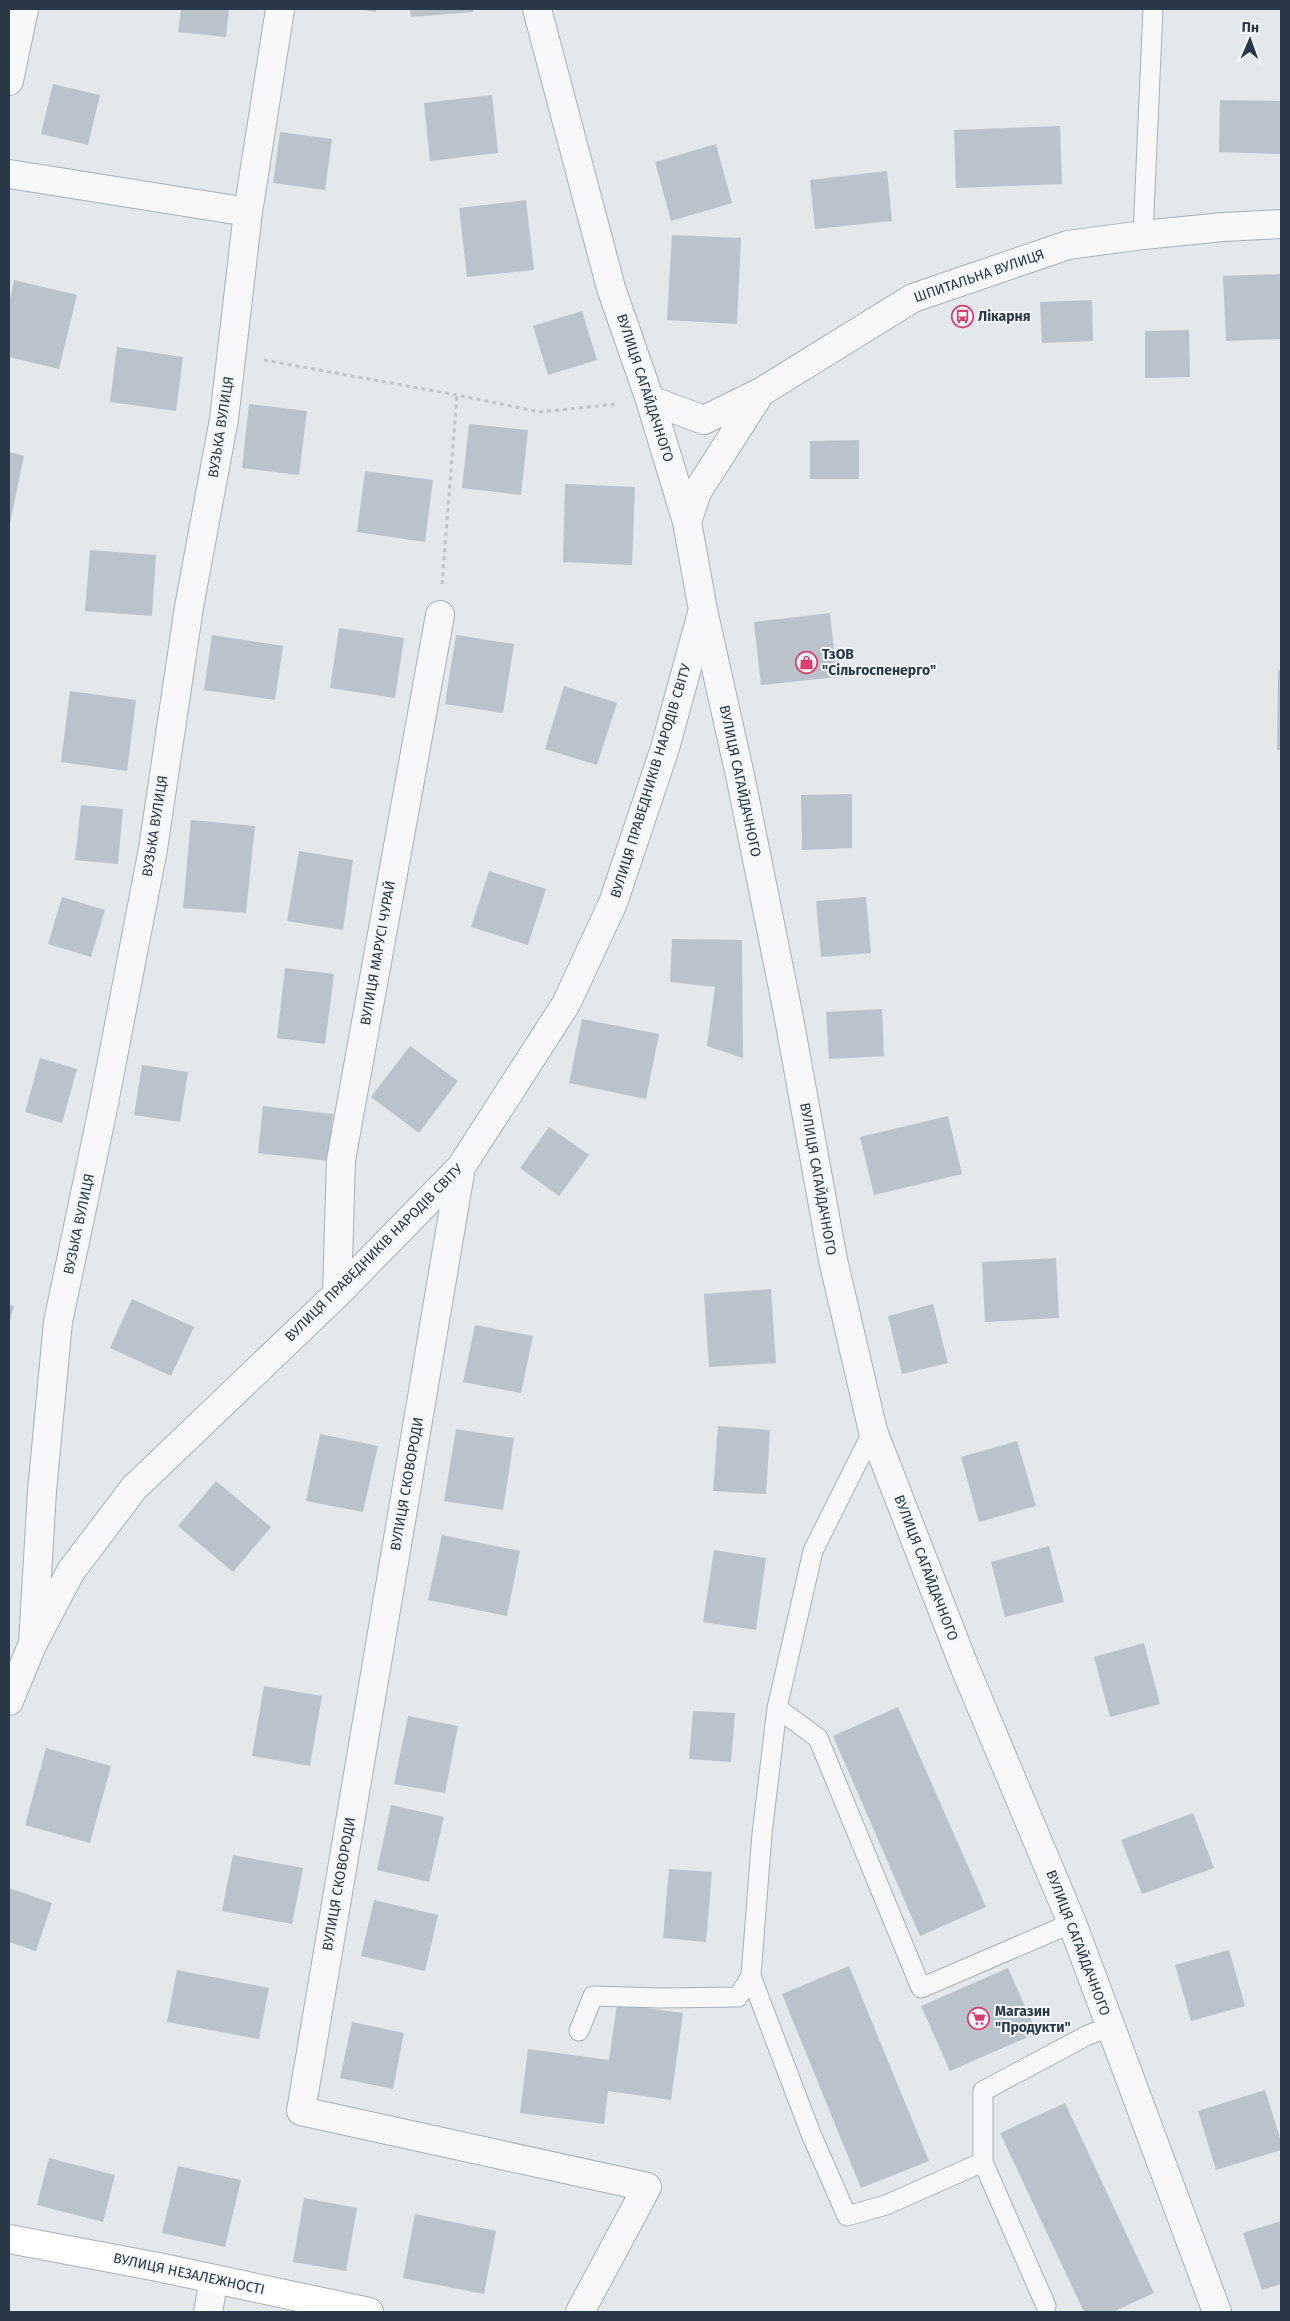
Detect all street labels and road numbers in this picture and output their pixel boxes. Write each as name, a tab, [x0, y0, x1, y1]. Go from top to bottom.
street label: ШПИТАЛЬНА ВУЛИЦЯ	[911, 246, 1047, 306]
street label: ВУЛИЦЯ САГАЙДАЧНОГО	[613, 312, 677, 464]
street label: ВУЗЬКА ВУЛИЦЯ	[205, 375, 237, 479]
street label: ВУЛИЦЯ ПРАВЕДНИКІВ НАРОДІВ СВІТУ	[607, 661, 695, 900]
street label: ВУЛИЦЯ САГАЙДАЧНОГО	[716, 704, 764, 858]
street label: ВУЗЬКА ВУЛИЦЯ	[139, 774, 171, 878]
street label: ВУЛИЦЯ МАРУСІ ЧУРАЙ	[357, 879, 399, 1027]
street label: ВУЛИЦЯ САГАЙДАЧНОГО	[796, 1101, 840, 1257]
street label: ВУЛИЦЯ ПРАВЕДНИКІВ НАРОДІВ СВІТУ	[282, 1160, 467, 1345]
street label: ВУЗЬКА ВУЛИЦЯ	[60, 1172, 98, 1276]
street label: ВУЛИЦЯ СКОВОРОДИ	[387, 1416, 427, 1552]
street label: ВУЛИЦЯ САГАЙДАЧНОГО	[890, 1493, 962, 1643]
street label: ВУЛИЦЯ СКОВОРОДИ	[319, 1816, 359, 1952]
street label: ВУЛИЦЯ САГАЙДАЧНОГО	[1042, 1868, 1114, 2018]
street label: ВУЛИЦЯ НЕЗАЛЕЖНОСТІ	[112, 2250, 266, 2298]

